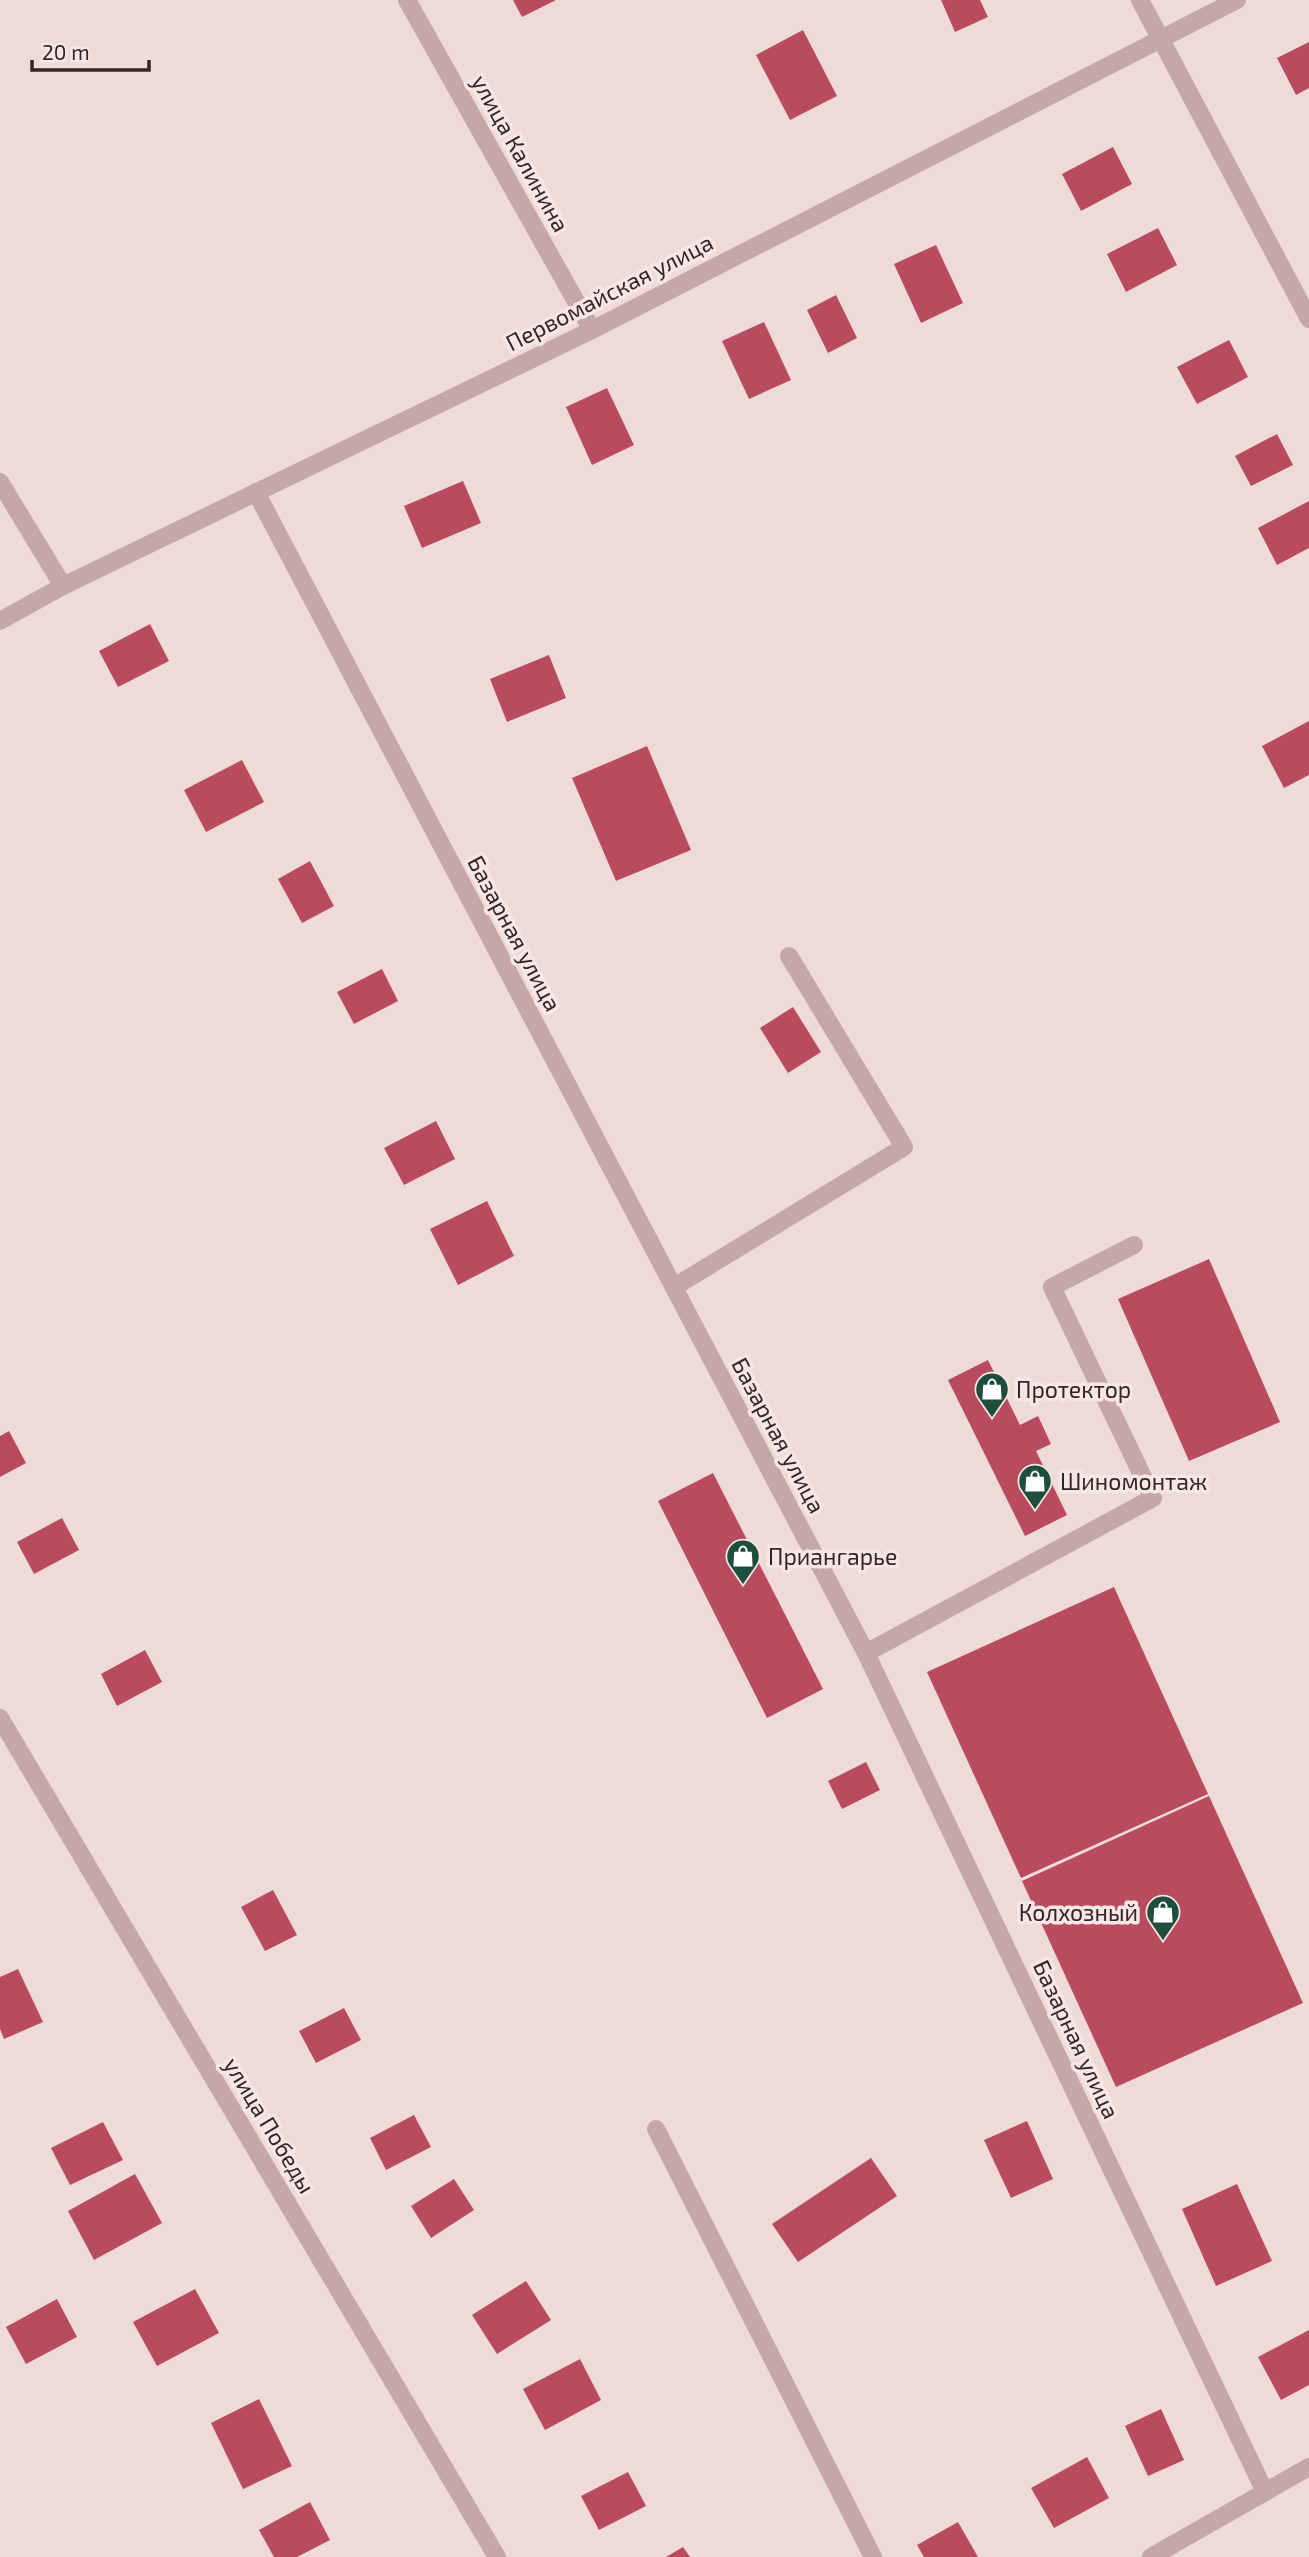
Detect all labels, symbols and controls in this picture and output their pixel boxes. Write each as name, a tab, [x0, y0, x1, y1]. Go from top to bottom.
scale bar	[32, 28, 149, 72]
text: 20 m	[42, 39, 90, 64]
street label: улица Калинина	[465, 70, 576, 237]
street label: Первомайская улица	[501, 228, 718, 357]
street label: Базарная улица	[461, 851, 568, 1016]
street label: Базарная улица	[725, 1353, 832, 1518]
shop icon: Протектор	[973, 1370, 1011, 1419]
place label: Протектор	[1016, 1375, 1131, 1403]
shop icon: Шиномонтаж	[1016, 1462, 1054, 1511]
place label: Шиномонтаж	[1060, 1467, 1207, 1495]
shop icon: Приангарье	[724, 1537, 762, 1586]
place label: Приангарье	[768, 1542, 897, 1570]
shop icon: Колхозный	[1144, 1893, 1182, 1942]
place label: Колхозный	[1019, 1898, 1138, 1926]
street label: Базарная улица	[1027, 1955, 1126, 2123]
street label: улица Победы	[218, 2052, 322, 2198]

